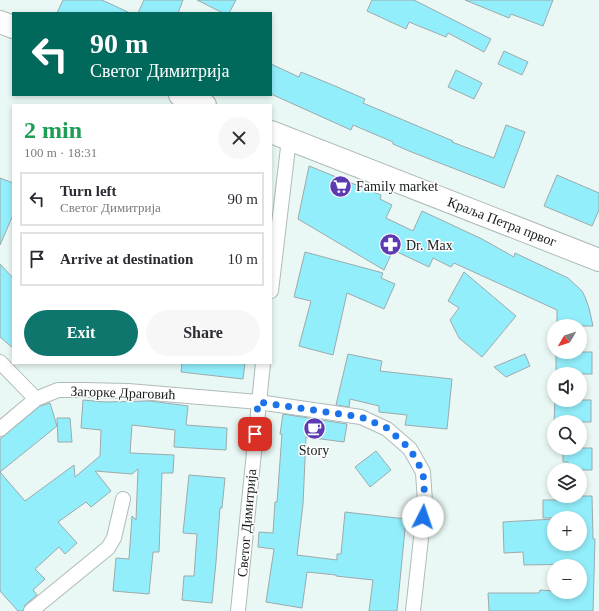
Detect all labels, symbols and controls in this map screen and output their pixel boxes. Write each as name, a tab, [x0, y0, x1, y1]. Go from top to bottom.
icon: left	[24, 28, 76, 80]
text: 90 m	[90, 28, 148, 59]
text: Светог Димитрија	[90, 61, 230, 81]
text: 2 min	[24, 117, 82, 143]
button: close	[218, 117, 260, 159]
text: 100 m · 18:31	[24, 145, 97, 160]
supermarket icon: Family market	[327, 173, 353, 199]
place label: Family market	[356, 179, 438, 194]
text: Turn left	[60, 183, 117, 199]
icon: left	[26, 188, 48, 210]
text: 90 m	[228, 191, 258, 207]
street label: Краља Петра првог	[445, 194, 559, 250]
text: Светог Димитрија	[60, 200, 161, 215]
pharmacy icon: Dr. Max	[377, 232, 403, 258]
place label: Dr. Max	[406, 238, 453, 253]
icon: arrive	[26, 248, 48, 270]
text: Arrive at destination	[60, 251, 193, 267]
text: 10 m	[228, 251, 258, 267]
button: Exit	[24, 310, 138, 356]
button: Share	[146, 310, 260, 356]
north arrow	[547, 319, 587, 359]
map controls	[547, 319, 587, 599]
button: sound	[547, 367, 587, 407]
street label: Загорке Драговић	[70, 384, 176, 402]
cafe icon: Story	[301, 415, 327, 441]
button: search	[547, 415, 587, 455]
pin	[238, 417, 272, 451]
icon: arrive	[244, 423, 266, 445]
place label: Story	[299, 443, 329, 458]
button: layers	[547, 463, 587, 503]
street label: Светог Димитрија	[235, 468, 259, 578]
position arrow	[402, 496, 444, 538]
button: +	[547, 511, 587, 551]
button: −	[547, 559, 587, 599]

